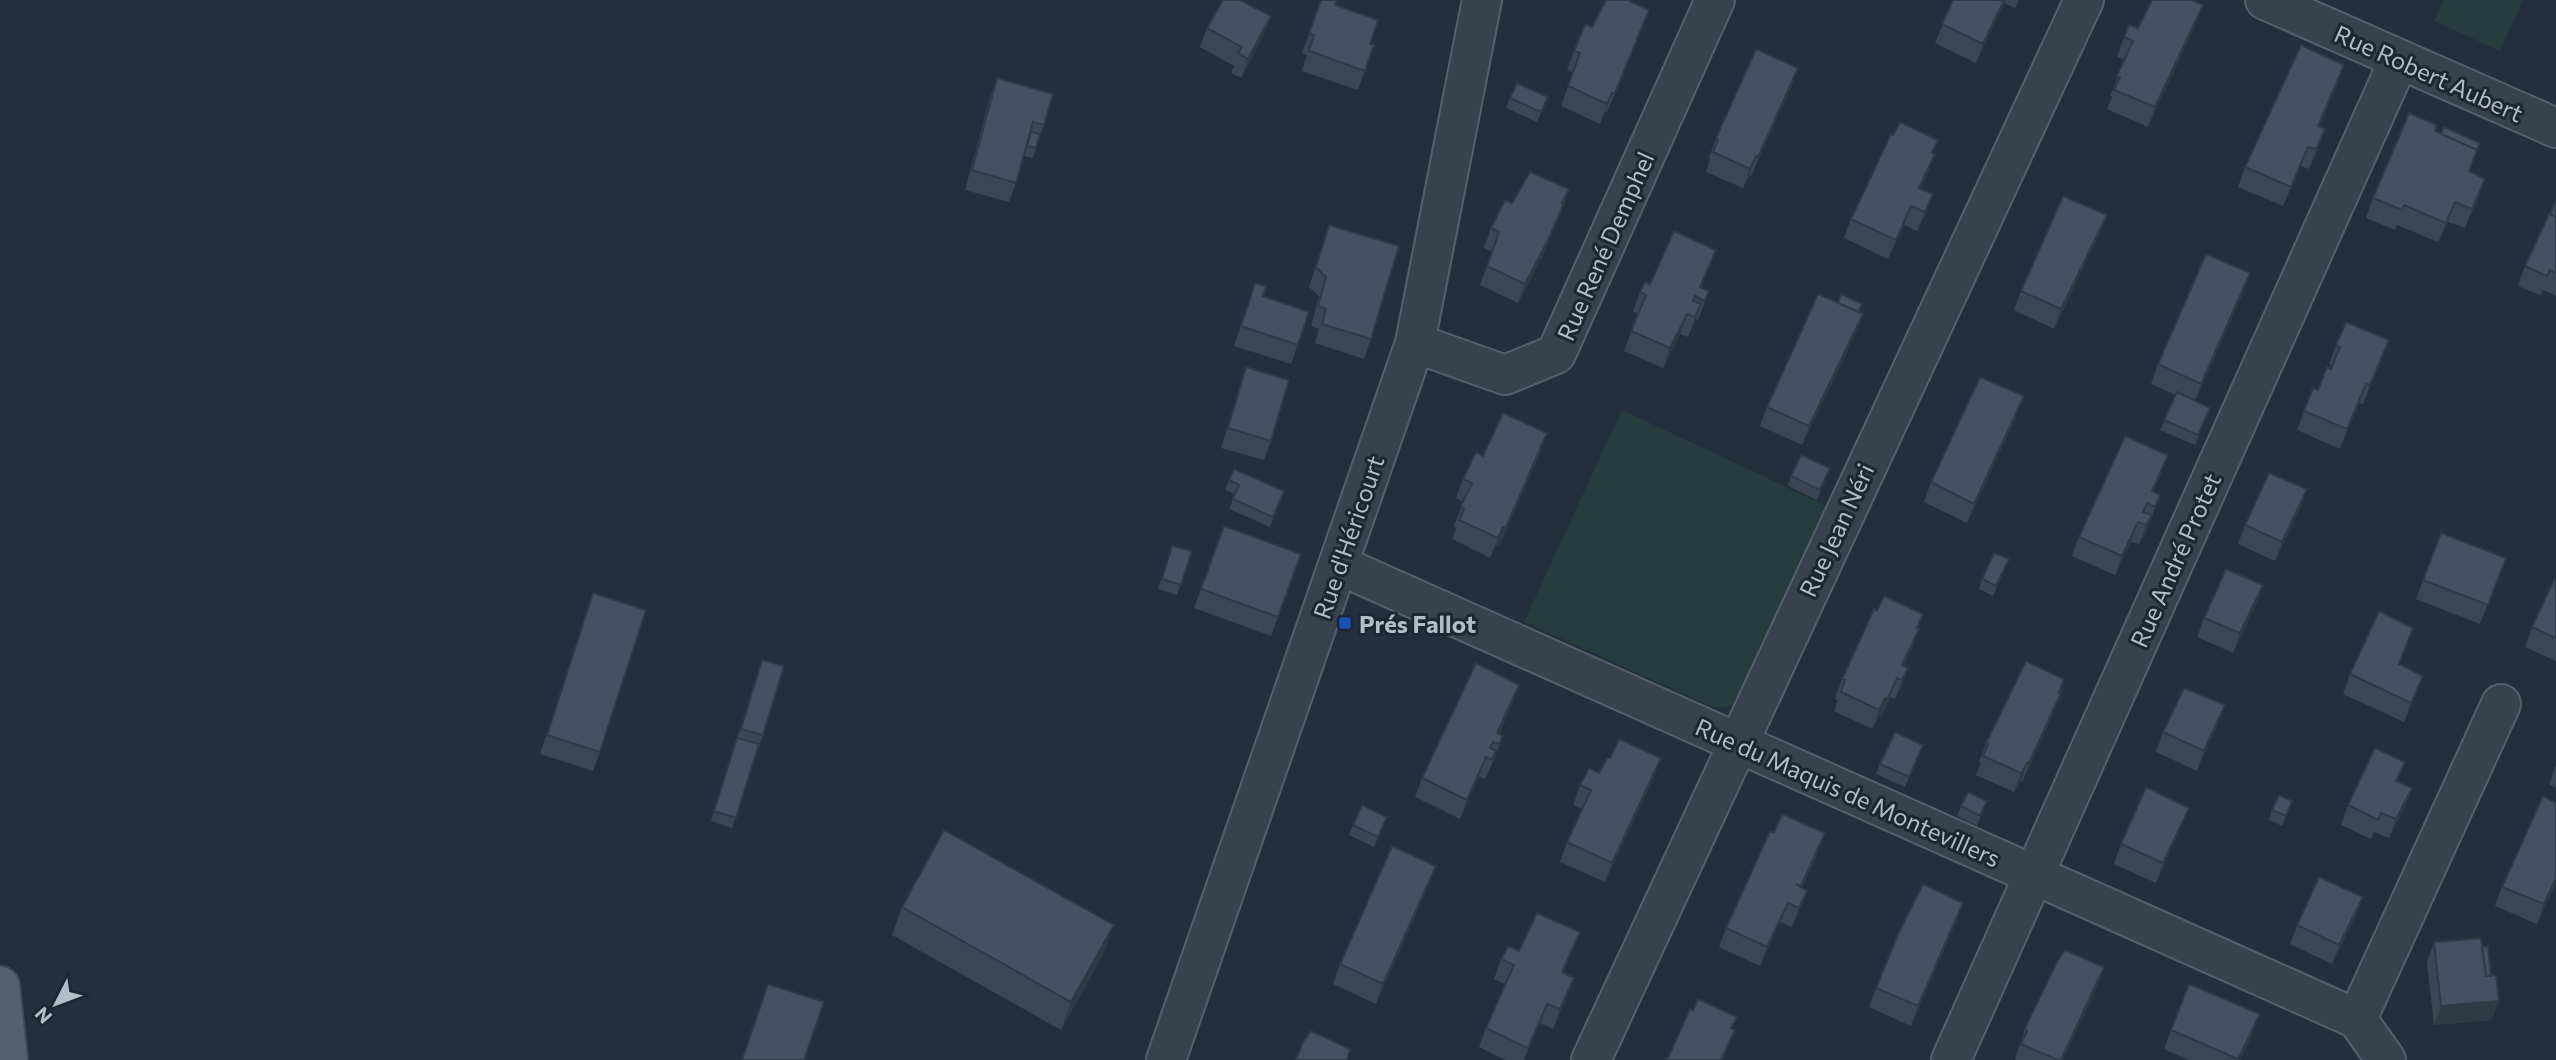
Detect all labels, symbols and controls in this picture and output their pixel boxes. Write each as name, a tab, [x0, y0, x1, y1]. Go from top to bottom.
street label: Rue Robert Aubert	[2330, 18, 2528, 128]
street label: Rue René Demphel	[1550, 147, 1660, 345]
street label: Rue d'Héricourt	[1306, 451, 1390, 622]
street label: Rue Jean Néri	[1792, 459, 1880, 601]
street label: Rue André Protet	[2124, 468, 2226, 652]
place label: Prés Fallot	[1359, 609, 1476, 638]
marker: Prés Fallot	[1337, 615, 1353, 631]
street label: Rue du Maquis de Montevillers	[1691, 712, 2005, 872]
north arrow	[21, 969, 91, 1039]
text: N	[30, 1003, 56, 1029]

